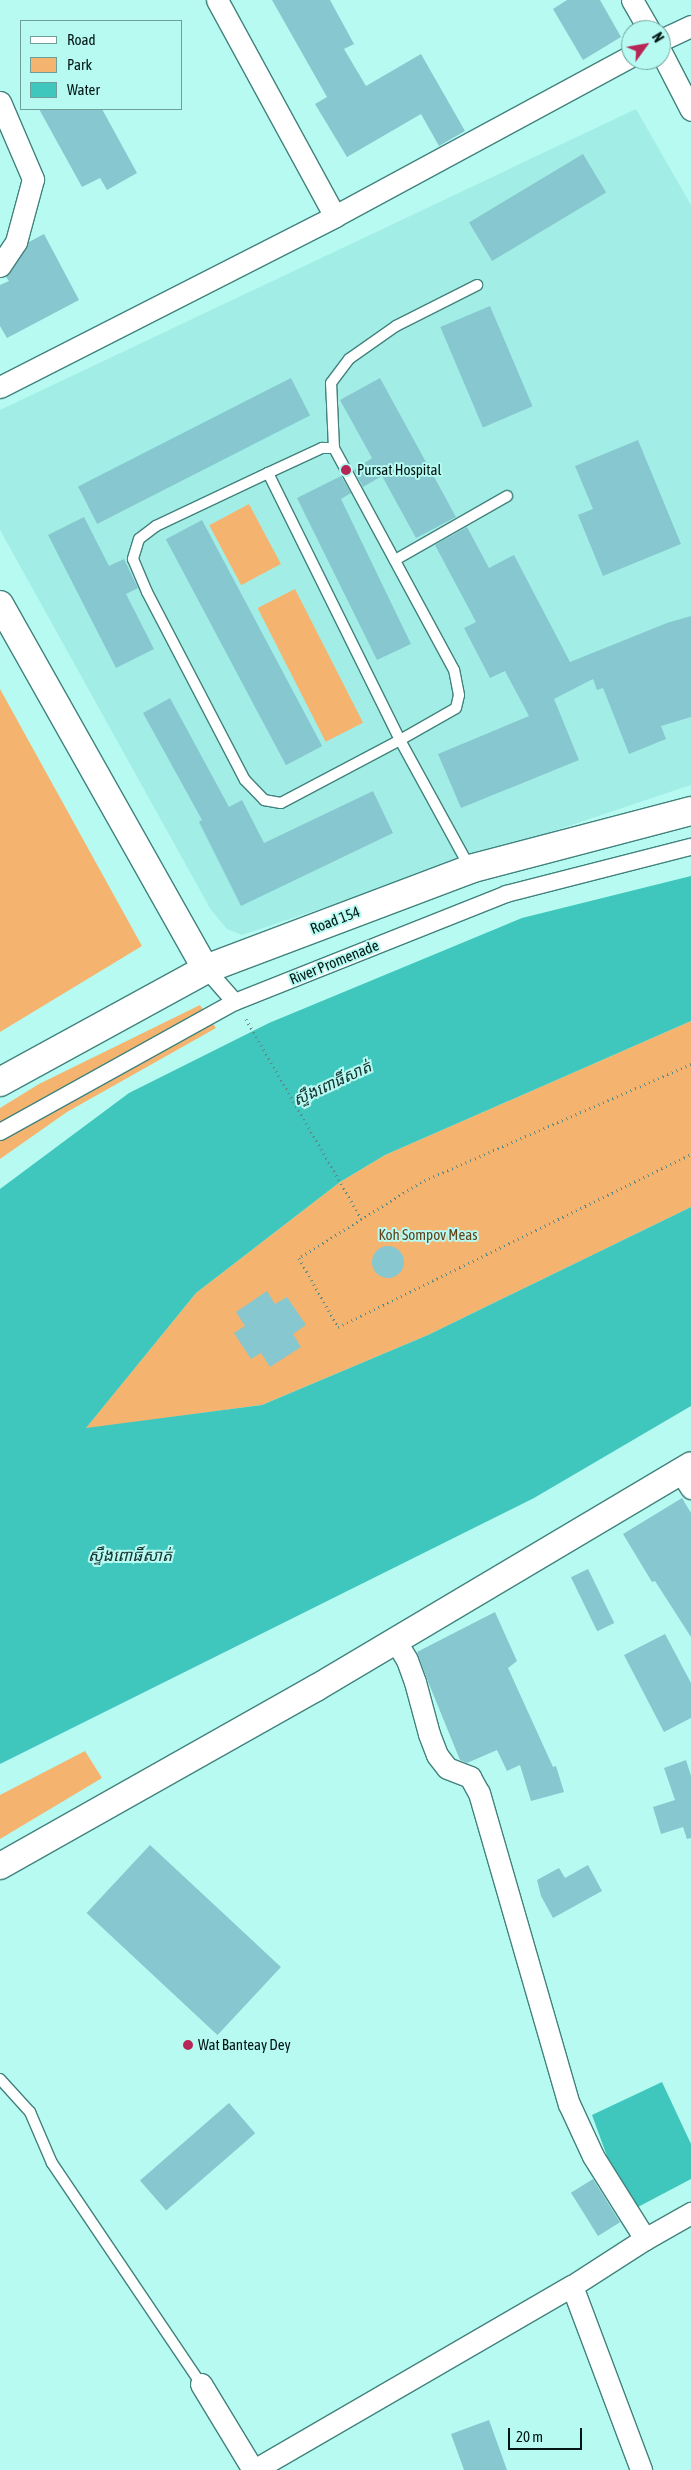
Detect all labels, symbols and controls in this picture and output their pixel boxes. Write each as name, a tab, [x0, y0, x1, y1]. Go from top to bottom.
legend	[20, 20, 182, 110]
north arrow	[621, 20, 671, 70]
text: N	[649, 30, 667, 45]
text: Road	[67, 31, 96, 48]
text: Park	[67, 56, 92, 73]
text: Water	[67, 81, 100, 98]
place label: Pursat Hospital	[357, 461, 442, 479]
marker: Pursat Hospital	[339, 463, 353, 477]
street label: Road 154	[308, 902, 362, 938]
street label: River Promenade	[287, 936, 381, 988]
water label: ស្ទឹងពោធិ៍សាត់	[290, 1057, 374, 1109]
park label: Koh Sompov Meas	[379, 1226, 477, 1244]
water label: ស្ទឹងពោធិ៍សាត់	[88, 1545, 172, 1565]
place label: Wat Banteay Dey	[198, 2036, 291, 2054]
marker: Wat Banteay Dey	[182, 2039, 194, 2051]
scale bar	[511, 2418, 585, 2450]
text: 20 m	[516, 2428, 543, 2445]

